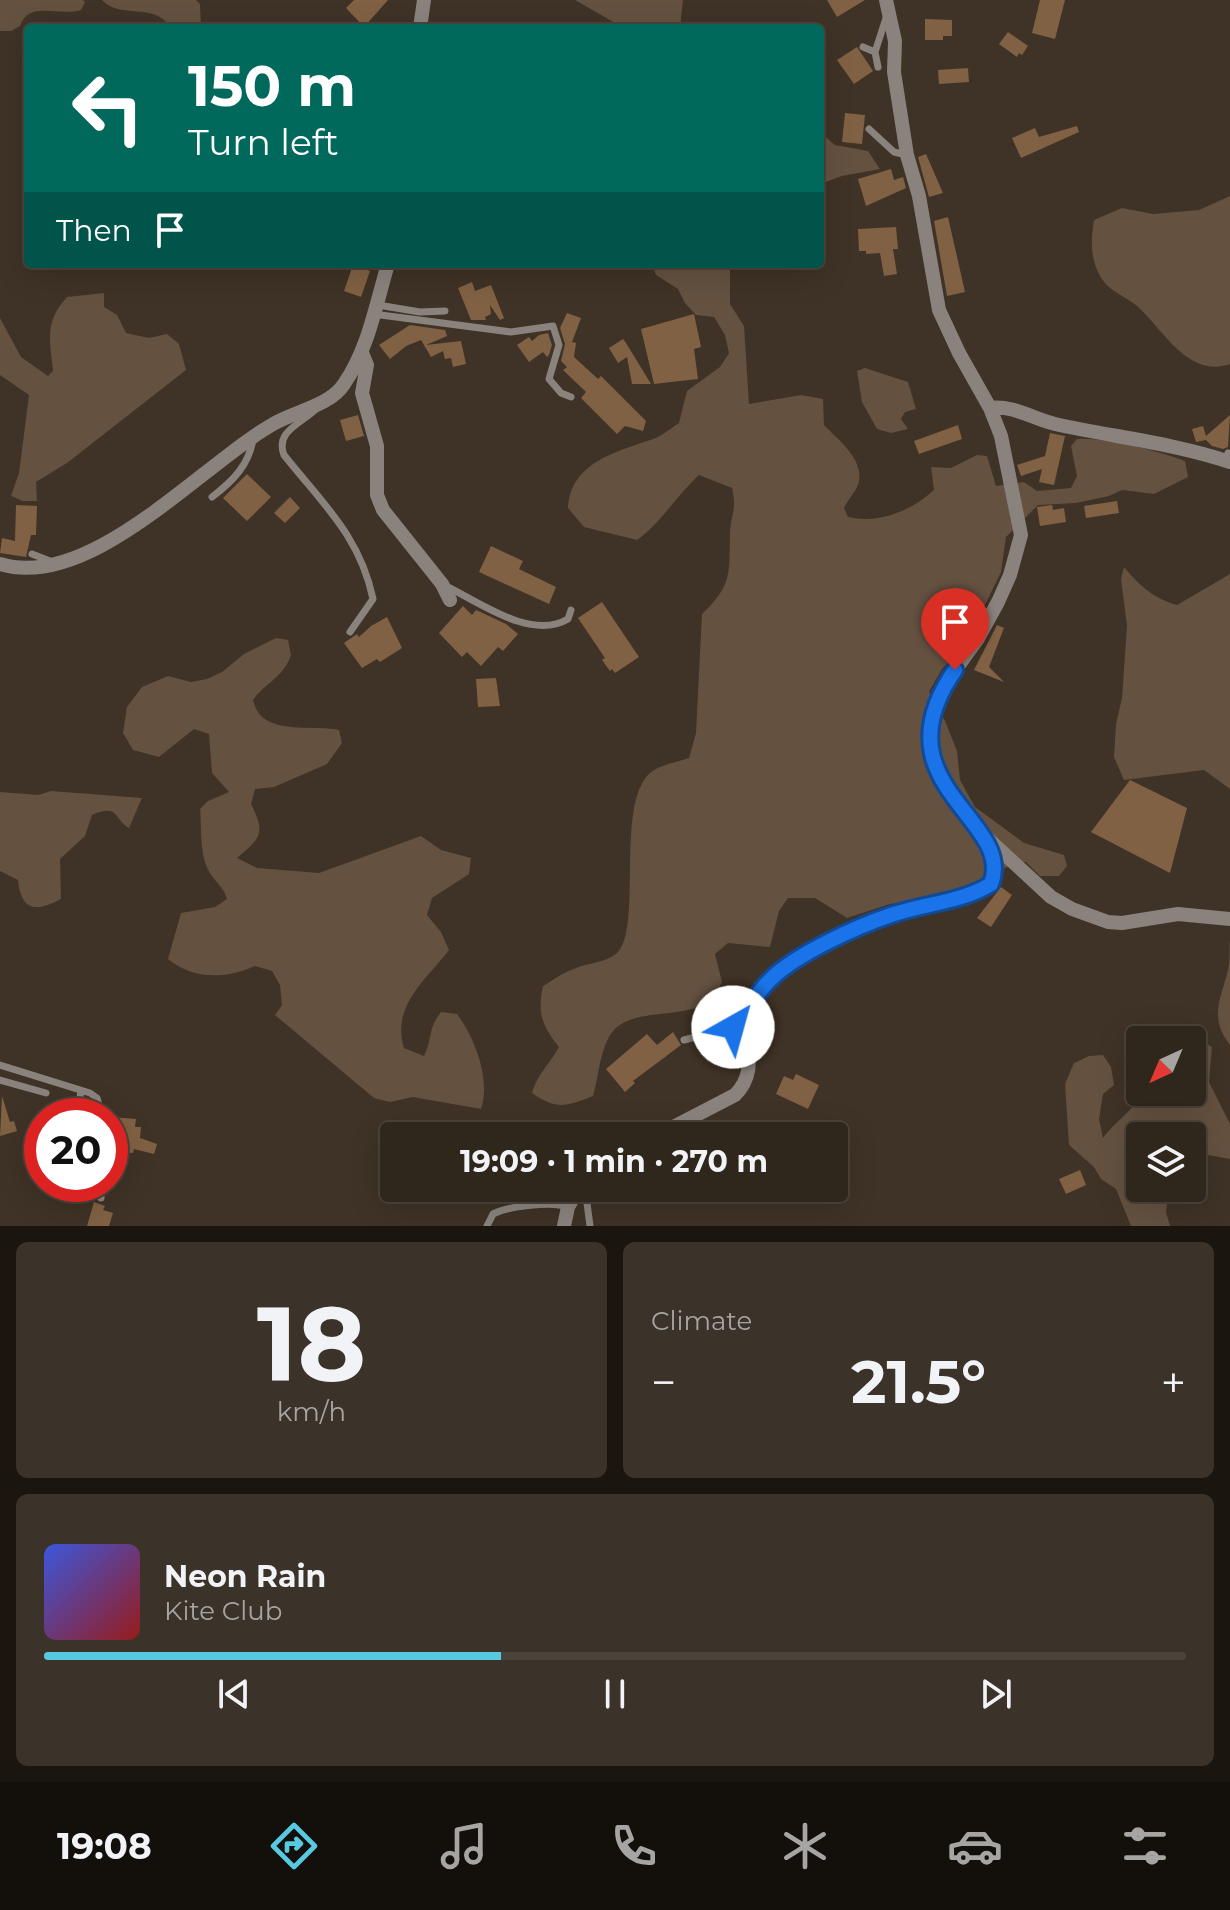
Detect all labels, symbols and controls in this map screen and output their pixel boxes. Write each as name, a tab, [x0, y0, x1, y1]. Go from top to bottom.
text: 150 m	[188, 52, 356, 120]
icon: left	[56, 56, 160, 160]
text: Turn left	[188, 120, 339, 164]
icon: arrive	[148, 208, 192, 252]
text: Then	[56, 212, 132, 249]
pin	[921, 588, 989, 670]
icon: arrive	[933, 600, 977, 644]
position arrow	[691, 985, 775, 1069]
north arrow	[1126, 1026, 1206, 1106]
map controls	[1126, 1026, 1206, 1202]
speed limit sign: 20	[24, 1098, 128, 1202]
button: layers	[1126, 1122, 1206, 1202]
text: 19:09 · 1 min · 270 m	[460, 1143, 768, 1180]
text: 18	[257, 1280, 366, 1407]
text: Climate	[651, 1305, 752, 1337]
text: 21.5°	[851, 1345, 986, 1418]
text: −	[651, 1355, 676, 1409]
text: +	[1161, 1355, 1186, 1409]
text: km/h	[277, 1396, 346, 1428]
text: Neon Rain	[164, 1558, 326, 1595]
text: Kite Club	[164, 1595, 282, 1627]
icon: previous	[212, 1672, 256, 1716]
icon: pause	[593, 1672, 637, 1716]
icon: next	[974, 1672, 1018, 1716]
icon: directions	[266, 1818, 322, 1874]
icon: music	[436, 1818, 492, 1874]
icon: phone	[606, 1818, 662, 1874]
icon: climate	[777, 1818, 833, 1874]
icon: car	[947, 1818, 1003, 1874]
icon: filters	[1117, 1818, 1173, 1874]
text: 19:08	[57, 1824, 152, 1868]

